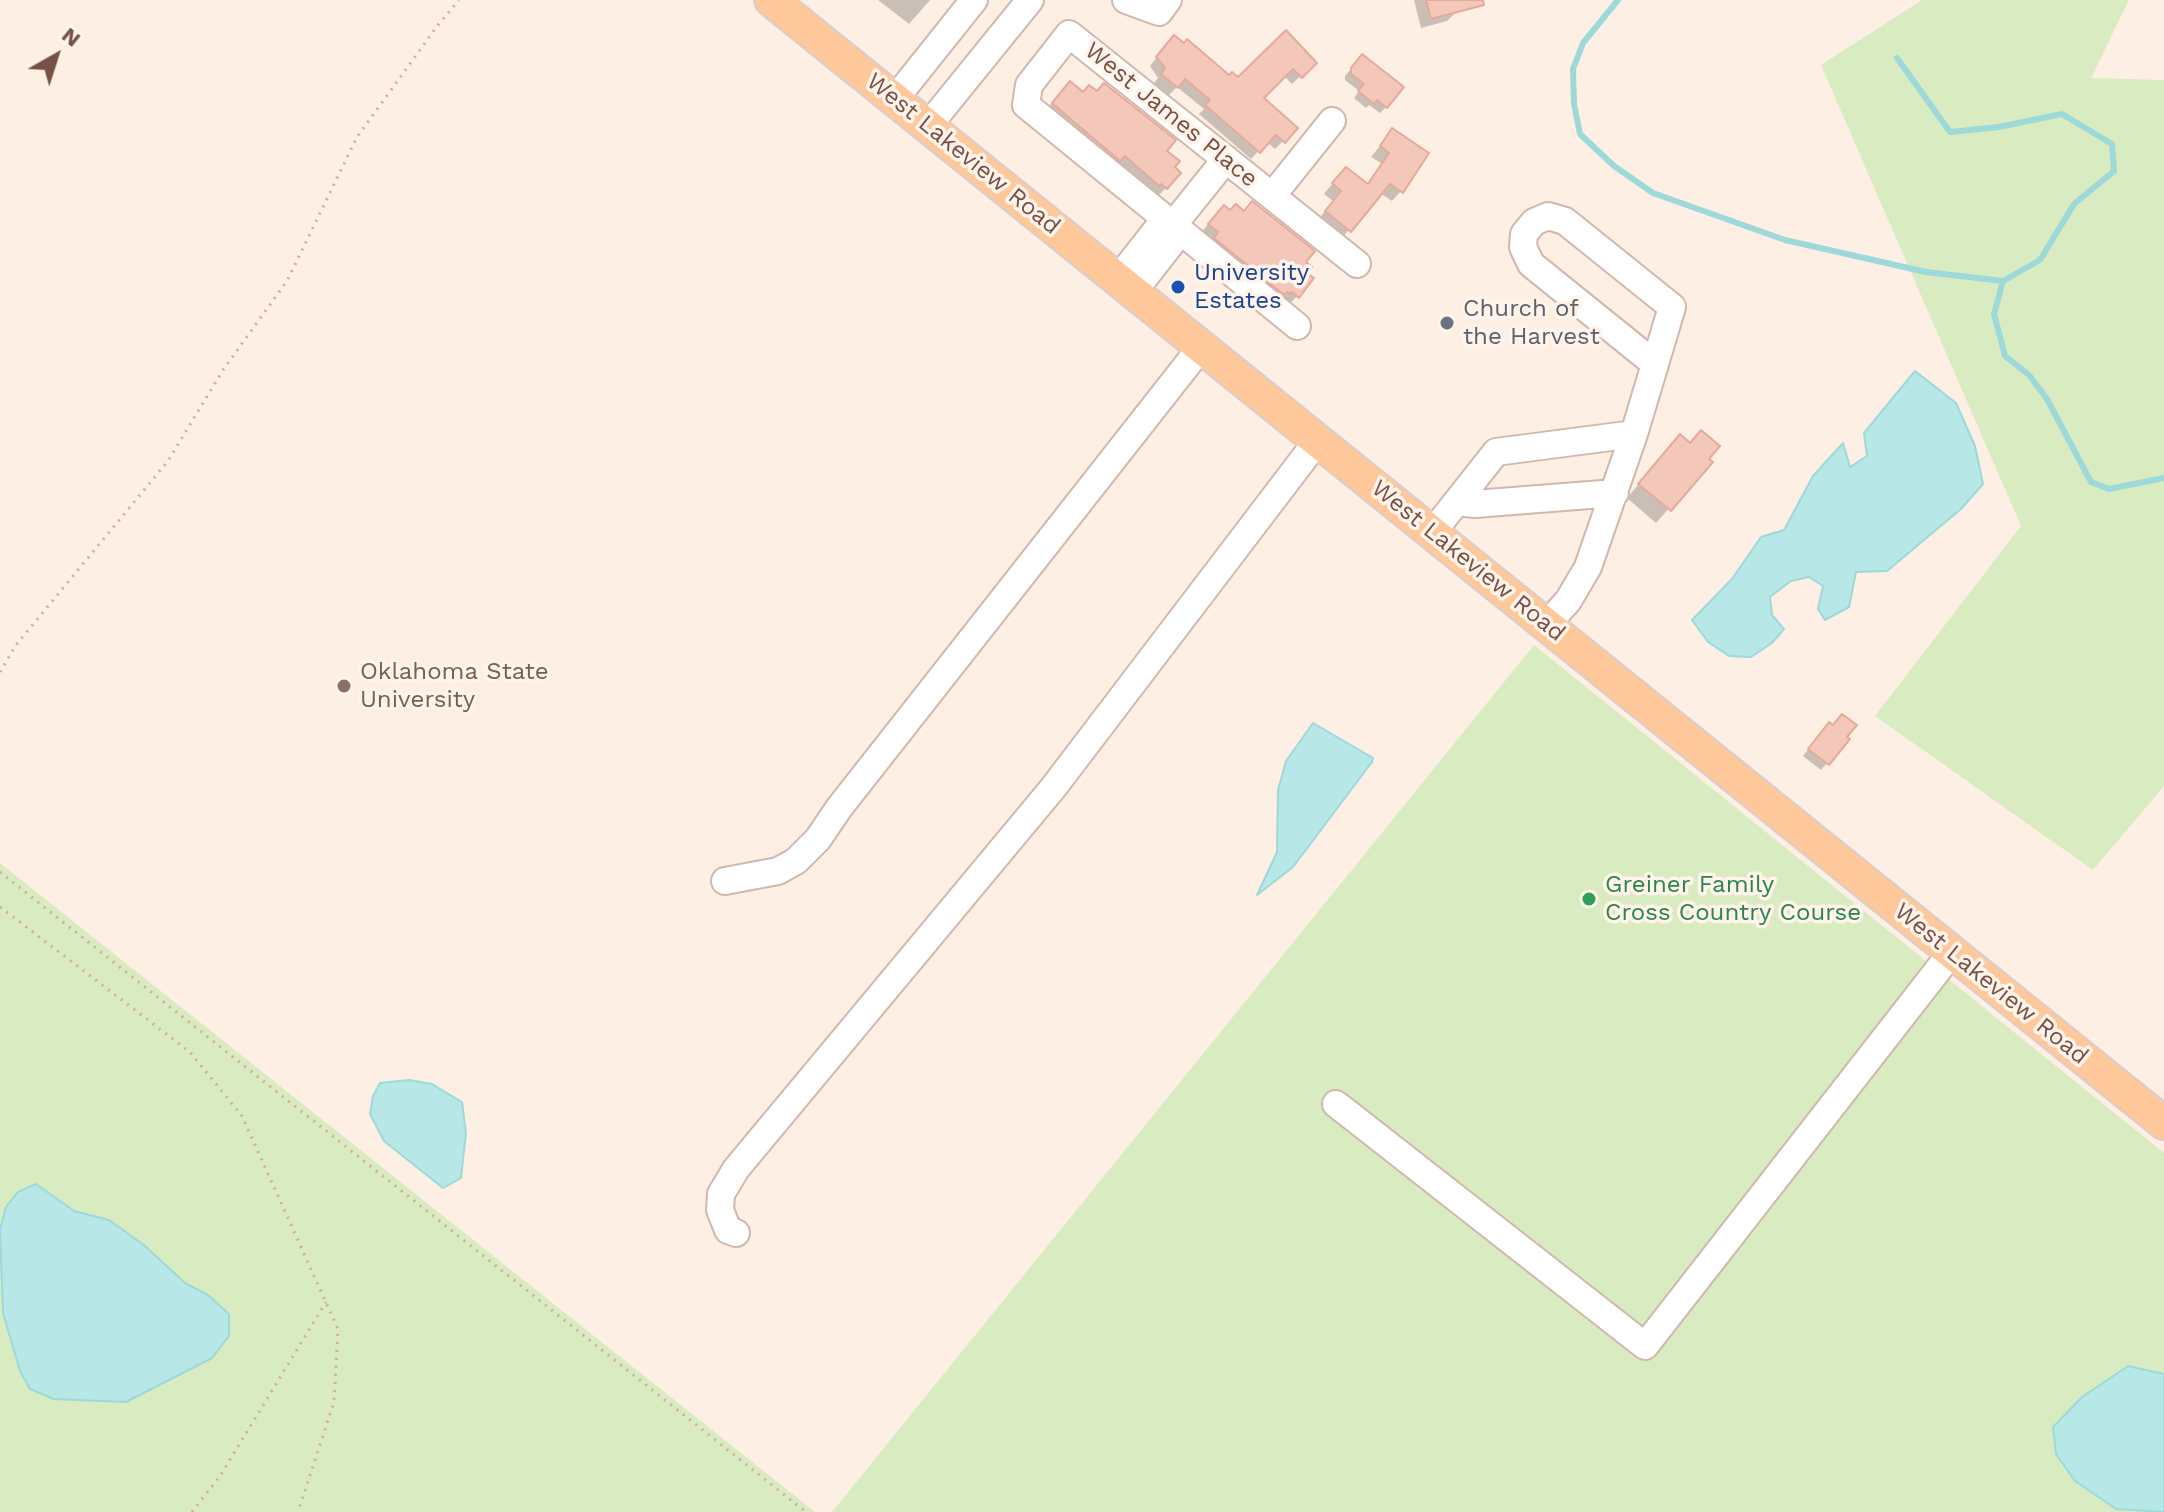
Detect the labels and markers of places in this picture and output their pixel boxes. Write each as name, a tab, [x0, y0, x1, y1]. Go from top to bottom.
place label: University Estates	[1194, 259, 1309, 315]
marker: University Estates	[1169, 278, 1187, 296]
place label: Church of the Harvest	[1463, 295, 1600, 351]
marker: Church of the Harvest	[1438, 314, 1456, 332]
place label: Oklahoma State University	[360, 658, 549, 714]
marker: Oklahoma State University	[335, 677, 353, 695]
place label: Greiner Family Cross Country Course	[1605, 871, 1861, 927]
marker: Greiner Family Cross Country Course	[1580, 890, 1598, 908]

